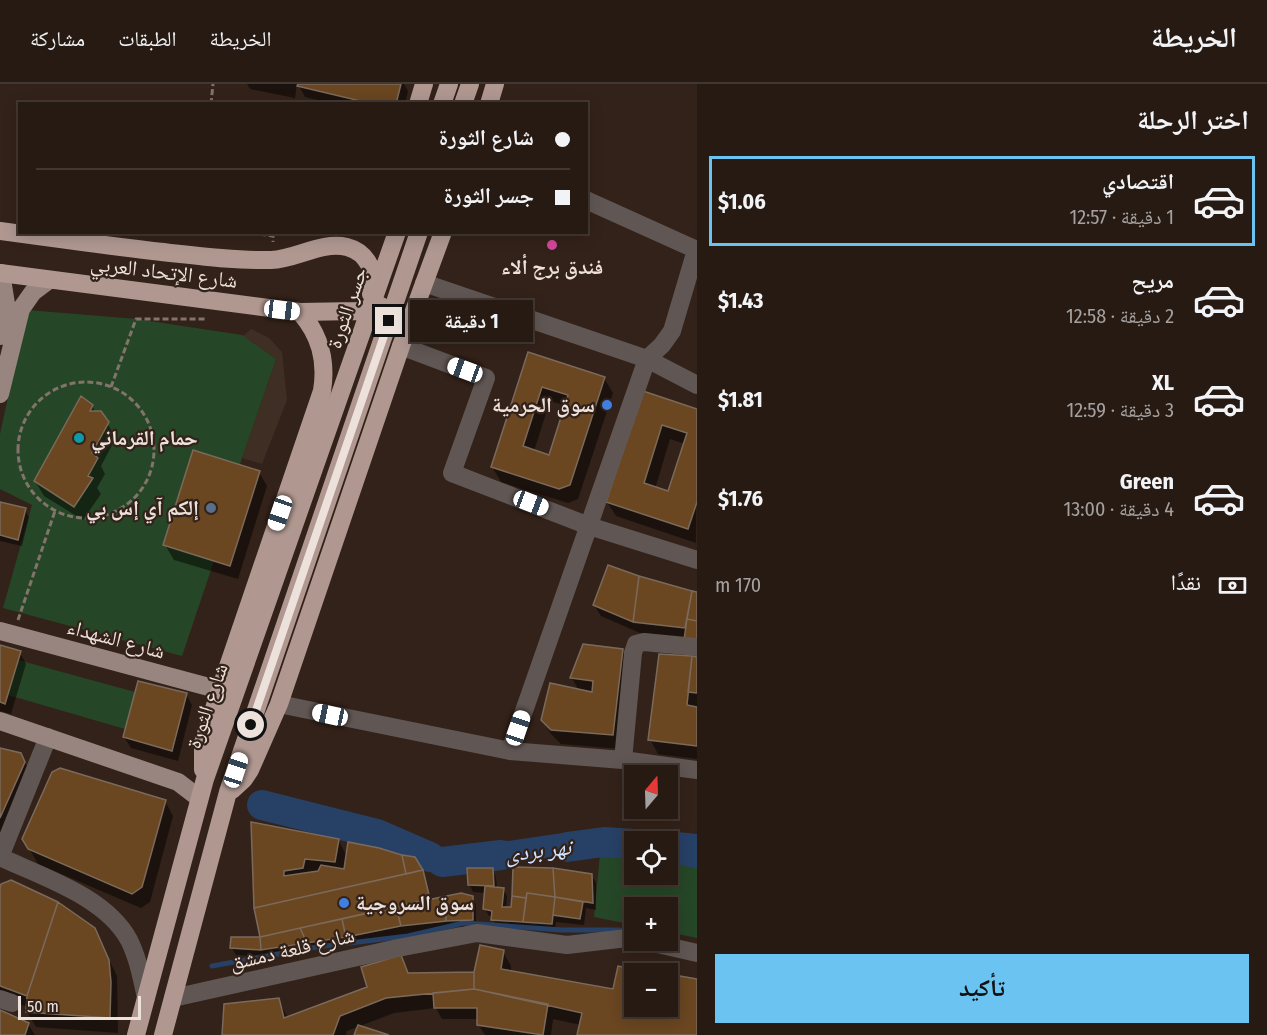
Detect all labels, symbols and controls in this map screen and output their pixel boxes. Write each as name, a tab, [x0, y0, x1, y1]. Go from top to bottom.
text: الخريطة	[1151, 21, 1237, 54]
text: مشاركة	[30, 26, 85, 52]
text: الطبقات	[118, 26, 177, 52]
text: الخريطة	[210, 26, 271, 52]
text: اختر الرحلة	[1137, 104, 1249, 136]
text: شارع الثورة	[439, 124, 534, 151]
text: اقتصادي	[1102, 168, 1174, 195]
icon: car	[1192, 174, 1246, 228]
text: جسر الثورة	[444, 182, 534, 209]
text: $1.06	[718, 188, 766, 215]
text: 1 دقيقة · 12:57	[1069, 205, 1174, 229]
marker: فندق برج ألاء	[545, 238, 559, 252]
street label: شارع الإتحاد العربي	[89, 250, 239, 297]
place label: فندق برج ألاء	[501, 253, 603, 280]
street label: جسر الثورة	[321, 264, 373, 352]
text: مريح	[1131, 267, 1174, 294]
icon: car	[1192, 273, 1246, 327]
text: $1.43	[718, 287, 764, 314]
car	[263, 299, 301, 321]
callout: 1 دقيقة	[410, 300, 533, 342]
text: 2 دقيقة · 12:58	[1066, 304, 1174, 328]
route end	[375, 307, 402, 334]
text: 1 دقيقة	[444, 309, 499, 333]
car	[445, 355, 485, 385]
text: XL	[1152, 369, 1174, 396]
icon: car	[1192, 372, 1246, 426]
text: $1.81	[718, 386, 763, 413]
place label: سوق الحرمية	[492, 392, 595, 418]
marker: سوق الحرمية	[600, 398, 614, 412]
text: 3 دقيقة · 12:59	[1066, 398, 1174, 422]
place label: حمام القرماني	[91, 425, 198, 454]
marker: حمام القرماني	[72, 431, 86, 445]
text: Green	[1120, 468, 1174, 495]
icon: car	[1192, 471, 1246, 525]
text: $1.76	[718, 485, 763, 512]
car	[511, 488, 551, 518]
car	[266, 493, 294, 533]
place label: إلكم آي إس بي	[86, 495, 199, 524]
text: 4 دقيقة · 13:00	[1063, 497, 1174, 521]
marker: إلكم آي إس بي	[204, 501, 218, 515]
text: نقدًا	[1171, 569, 1201, 596]
icon: cash	[1216, 569, 1249, 602]
text: 170 m	[715, 573, 761, 597]
street label: شارع الشهداء	[64, 613, 168, 665]
street label: شارع الثورة	[180, 660, 234, 752]
car	[311, 702, 349, 728]
car	[504, 708, 532, 748]
route start	[237, 711, 264, 738]
car	[222, 750, 250, 790]
north arrow	[624, 765, 678, 819]
map controls	[624, 765, 678, 1017]
button: locate	[624, 831, 678, 885]
water label: نهر بردى	[504, 833, 576, 868]
place label: سوق السروجية	[356, 890, 474, 916]
marker: سوق السروجية	[337, 896, 351, 910]
button: +	[624, 897, 678, 951]
street label: شارع قلعة دمشق	[227, 922, 357, 976]
button: تأكيد	[715, 954, 1249, 1023]
button: −	[624, 963, 678, 1017]
scale bar	[18, 993, 141, 1020]
text: 50 m	[27, 997, 59, 1016]

